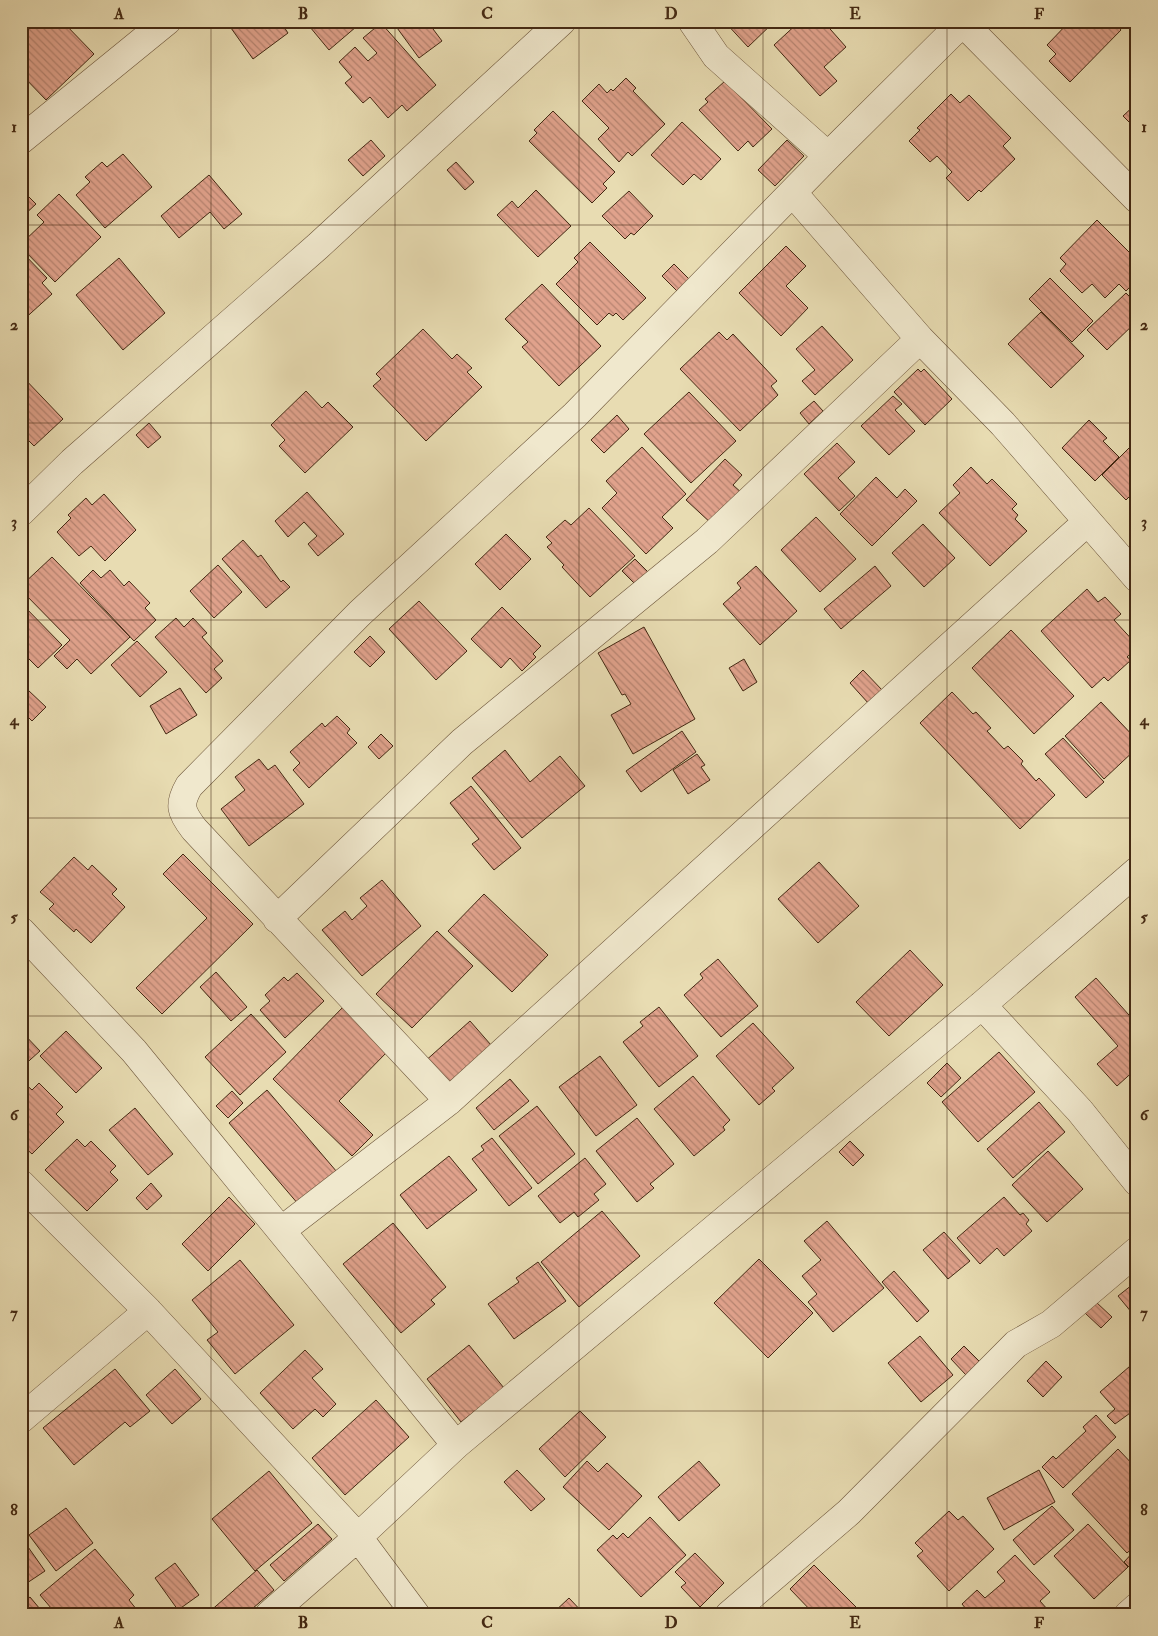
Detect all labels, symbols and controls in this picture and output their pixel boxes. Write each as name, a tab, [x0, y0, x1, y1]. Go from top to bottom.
text: A	[113, 4, 125, 24]
text: B	[298, 4, 308, 24]
text: C	[481, 4, 493, 24]
text: D	[664, 4, 678, 24]
text: E	[849, 4, 861, 24]
text: F	[1034, 4, 1044, 24]
text: 1	[11, 117, 17, 137]
text: 1	[1141, 117, 1147, 137]
text: 2	[10, 315, 18, 335]
text: 2	[1140, 315, 1148, 335]
text: 3	[11, 512, 17, 532]
text: 3	[1141, 512, 1147, 532]
text: 4	[9, 710, 20, 730]
text: 4	[1139, 710, 1150, 730]
text: 5	[10, 907, 18, 927]
text: 5	[1140, 907, 1148, 927]
text: 6	[10, 1105, 20, 1125]
text: 6	[1140, 1105, 1150, 1125]
text: 7	[10, 1303, 18, 1323]
text: 7	[1140, 1303, 1148, 1323]
text: 8	[10, 1500, 18, 1520]
text: 8	[1140, 1500, 1148, 1520]
text: A	[113, 1613, 125, 1633]
text: B	[298, 1613, 308, 1633]
text: C	[481, 1613, 493, 1633]
text: D	[664, 1613, 678, 1633]
text: E	[849, 1613, 861, 1633]
text: F	[1034, 1613, 1044, 1633]

